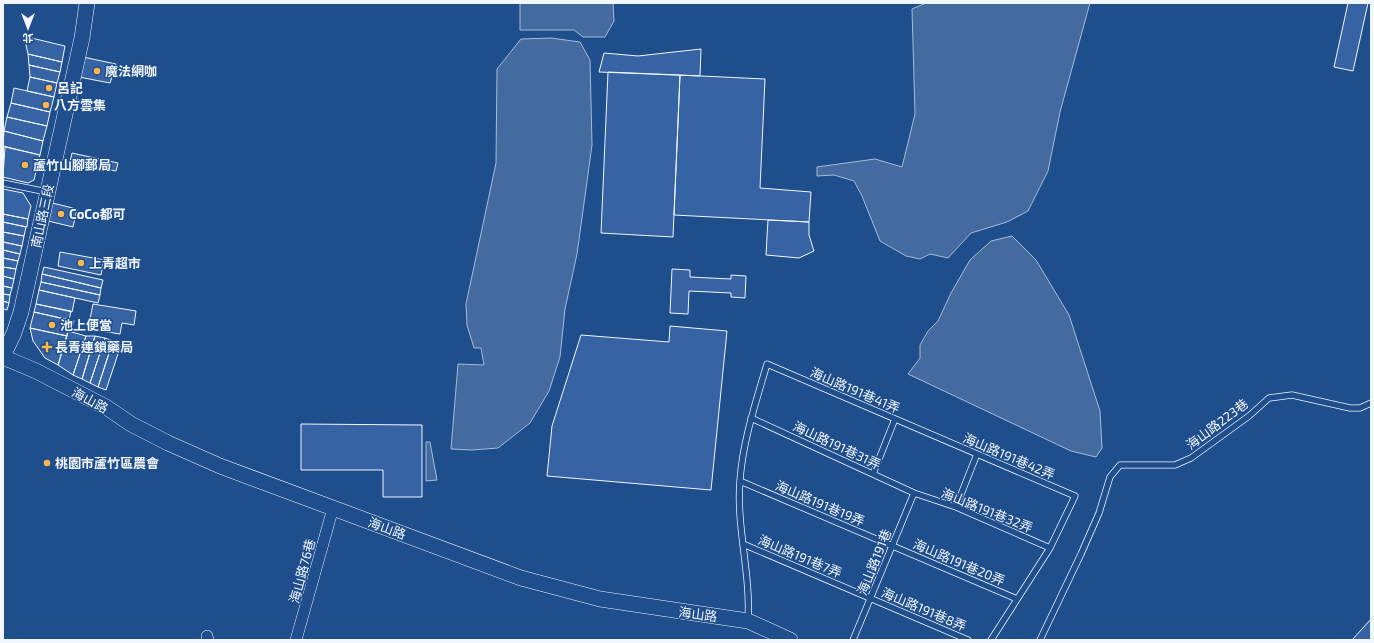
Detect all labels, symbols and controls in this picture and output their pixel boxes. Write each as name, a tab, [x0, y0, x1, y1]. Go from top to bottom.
north arrow	[8, 8, 48, 48]
text: 北	[23, 32, 34, 45]
place label: 魔法網咖	[105, 63, 157, 79]
marker: 魔法網咖	[92, 66, 102, 76]
place label: 呂記	[57, 80, 83, 96]
marker: 呂記	[44, 83, 54, 93]
place label: 八方雲集	[54, 97, 106, 113]
marker: 八方雲集	[41, 100, 51, 110]
place label: 蘆竹山腳郵局	[33, 157, 111, 173]
marker: 蘆竹山腳郵局	[20, 160, 30, 170]
street label: 南山路三段	[27, 183, 57, 249]
place label: CoCo都可	[69, 206, 126, 222]
marker: CoCo都可	[56, 209, 66, 219]
place label: 上青超市	[89, 255, 141, 271]
marker: 上青超市	[76, 258, 86, 268]
place label: 池上便當	[60, 317, 112, 333]
marker: 池上便當	[47, 320, 57, 330]
place label: 長青連鎖藥局	[55, 339, 133, 355]
marker: 長青連鎖藥局	[42, 342, 52, 352]
street label: 海山路191巷41弄	[808, 364, 902, 416]
street label: 海山路	[69, 384, 111, 416]
street label: 海山路223巷	[1183, 395, 1251, 453]
street label: 海山路191巷31弄	[790, 418, 884, 472]
street label: 海山路191巷42弄	[961, 429, 1057, 483]
place label: 桃園市蘆竹區農會	[55, 455, 160, 471]
marker: 桃園市蘆竹區農會	[42, 458, 52, 468]
street label: 海山路191巷19弄	[773, 477, 867, 529]
street label: 海山路191巷32弄	[939, 484, 1035, 536]
street label: 海山路	[366, 514, 408, 542]
street label: 海山路191巷	[854, 527, 894, 597]
street label: 海山路191巷7弄	[756, 531, 844, 581]
street label: 海山路191巷20弄	[911, 536, 1007, 588]
street label: 海山路76巷	[286, 537, 318, 605]
street label: 海山路191巷8弄	[879, 584, 969, 634]
street label: 海山路	[678, 604, 718, 624]

